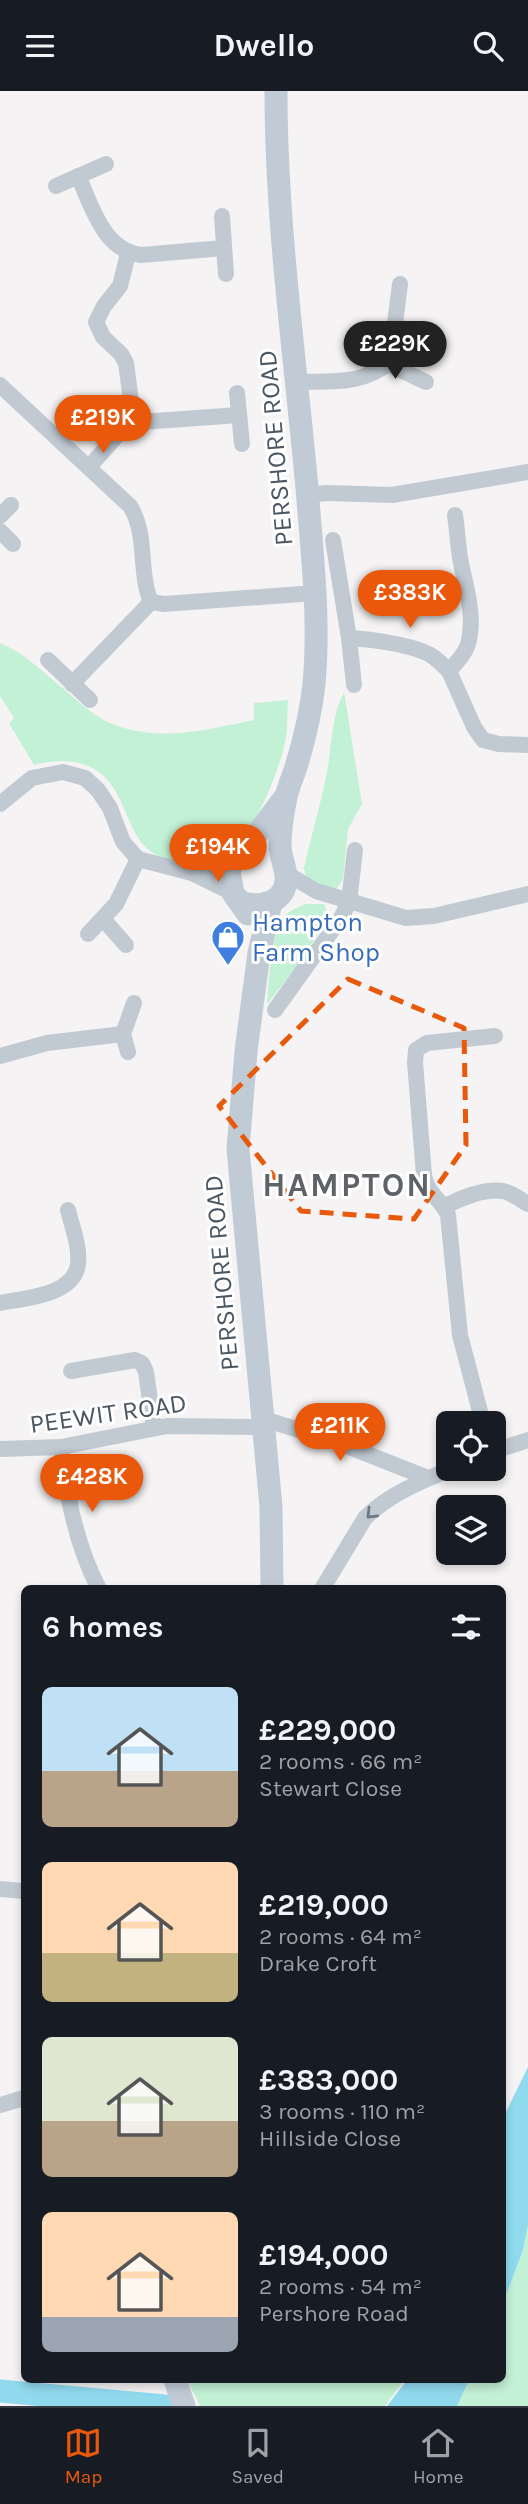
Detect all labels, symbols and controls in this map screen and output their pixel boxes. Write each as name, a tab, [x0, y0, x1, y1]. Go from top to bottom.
icon: menu	[21, 27, 59, 65]
text: Dwello	[214, 27, 314, 64]
icon: search	[469, 27, 507, 65]
pin: £229K	[346, 321, 444, 381]
text: £229K	[360, 330, 430, 357]
street label: PERSHORE ROAD	[252, 349, 299, 547]
pin: £219K	[54, 395, 152, 455]
text: £219K	[70, 404, 136, 431]
pin: £383K	[361, 571, 459, 630]
text: £383K	[374, 579, 446, 606]
pin: £194K	[169, 825, 267, 884]
text: £194K	[186, 833, 250, 860]
place label: Hampton Farm Shop	[252, 907, 380, 968]
shop icon: Hampton Farm Shop	[209, 918, 247, 967]
district label: HAMPTON	[262, 1166, 432, 1204]
street label: PERSHORE ROAD	[198, 1174, 245, 1372]
street label: PEEWIT ROAD	[28, 1387, 189, 1440]
pin: £211K	[291, 1403, 389, 1463]
map controls	[436, 1411, 506, 1565]
button: locate	[436, 1411, 506, 1481]
text: £211K	[310, 1412, 370, 1439]
pin: £428K	[43, 1455, 141, 1514]
text: £428K	[56, 1463, 128, 1490]
button: layers	[436, 1495, 506, 1565]
one-way arrow	[366, 1506, 379, 1519]
icon: filters	[447, 1608, 485, 1646]
text: 6 homes	[42, 1609, 164, 1645]
text: £229,000	[259, 1712, 396, 1748]
icon: home	[98, 1715, 182, 1799]
text: 2 rooms · 66 m²	[259, 1748, 422, 1775]
text: Stewart Close	[259, 1775, 402, 1802]
text: £219,000	[259, 1887, 389, 1923]
icon: home	[98, 1890, 182, 1974]
text: 2 rooms · 64 m²	[259, 1923, 422, 1950]
text: Drake Croft	[259, 1950, 377, 1977]
text: £383,000	[259, 2062, 398, 2098]
icon: home	[98, 2065, 182, 2149]
text: 3 rooms · 110 m²	[259, 2098, 425, 2125]
text: Hillside Close	[259, 2125, 401, 2152]
text: £194,000	[259, 2237, 388, 2273]
icon: home	[98, 2240, 182, 2324]
text: 2 rooms · 54 m²	[259, 2273, 422, 2300]
text: Pershore Road	[259, 2300, 409, 2327]
tab: Map	[64, 2424, 102, 2488]
tab: Saved	[231, 2424, 284, 2488]
tab: Home	[413, 2424, 464, 2488]

